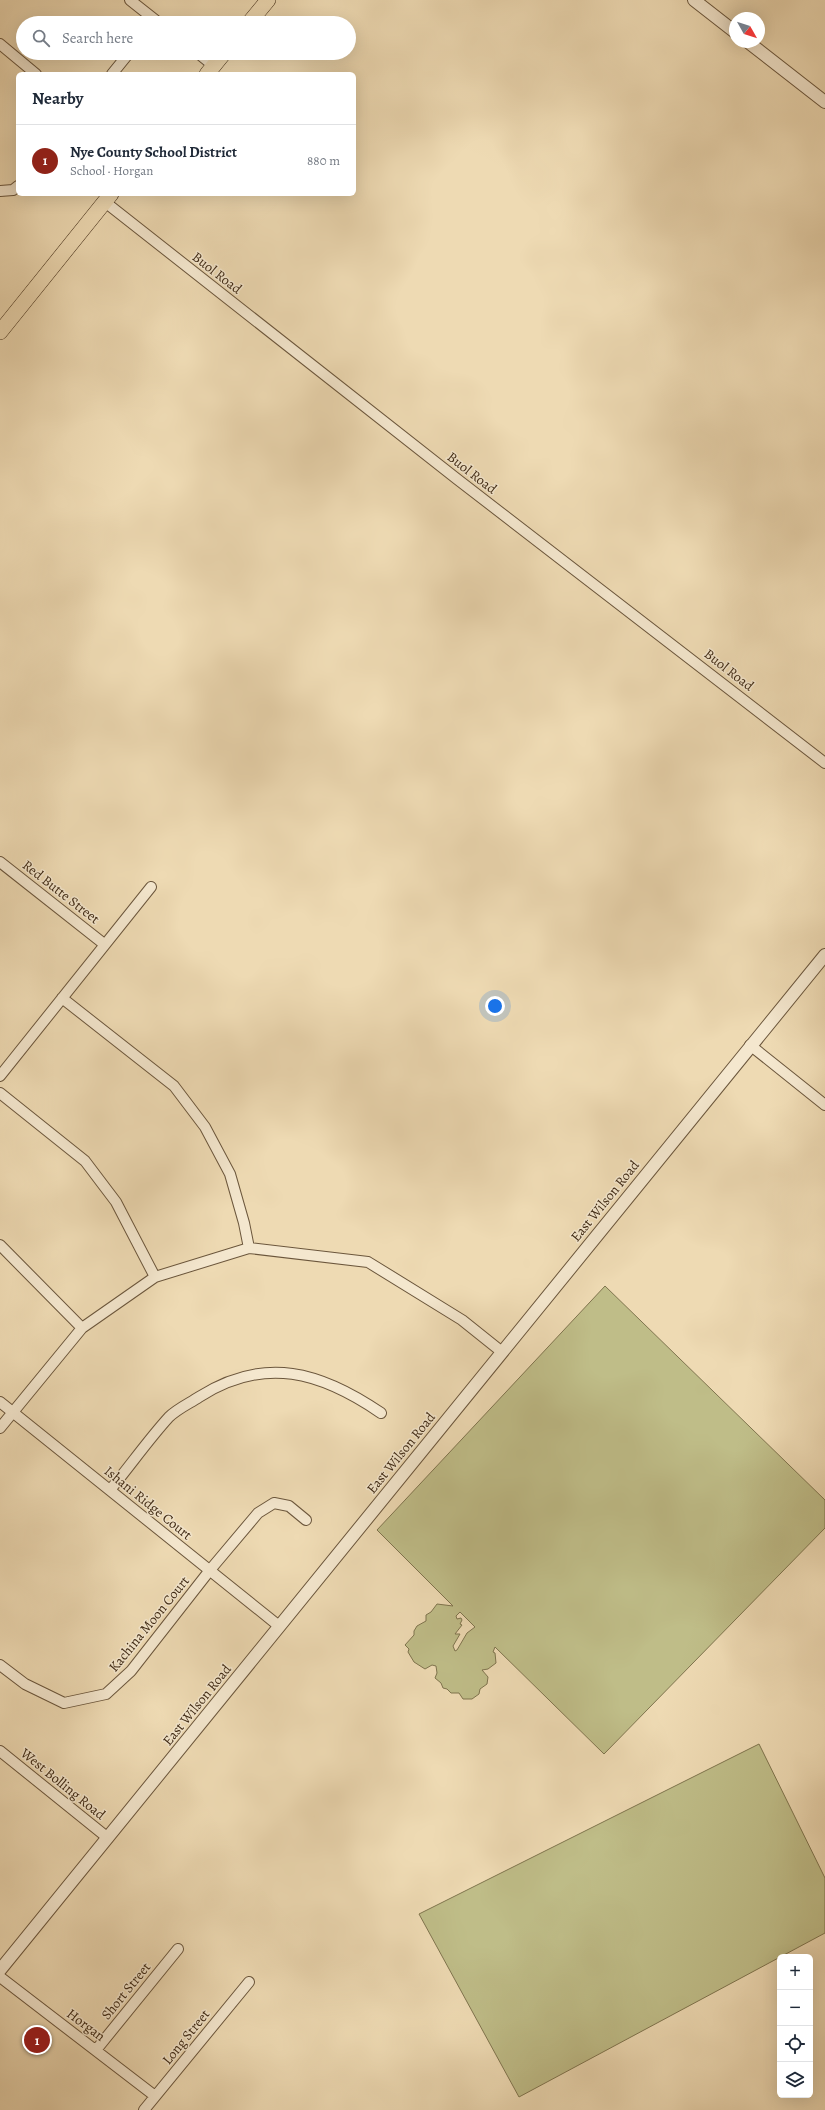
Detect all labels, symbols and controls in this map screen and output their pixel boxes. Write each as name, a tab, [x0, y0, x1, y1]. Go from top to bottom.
north arrow	[729, 12, 765, 48]
search box	[16, 16, 356, 60]
icon: search	[30, 27, 52, 49]
text: Search here	[62, 28, 133, 48]
text: Nearby	[32, 87, 83, 110]
text: Nye County School District	[70, 142, 237, 162]
text: 1	[43, 152, 47, 169]
text: 880 m	[307, 152, 340, 169]
text: School · Horgan	[70, 162, 153, 179]
street label: Buol Road	[188, 248, 246, 299]
street label: Buol Road	[443, 448, 501, 499]
street label: Buol Road	[700, 645, 758, 696]
street label: Red Butte Street	[18, 856, 104, 928]
your location	[485, 996, 505, 1016]
street label: East Wilson Road	[566, 1156, 644, 1246]
street label: East Wilson Road	[362, 1408, 440, 1498]
street label: Ishani Ridge Court	[100, 1462, 196, 1545]
street label: Kachina Moon Court	[104, 1572, 194, 1676]
street label: East Wilson Road	[158, 1660, 236, 1750]
street label: West Bolling Road	[16, 1743, 110, 1824]
map controls	[777, 1954, 813, 2098]
button: +	[777, 1954, 813, 1990]
street label: Short Street	[97, 1958, 155, 2024]
button: −	[777, 1990, 813, 2026]
street label: Horgan	[63, 2004, 109, 2046]
street label: Long Street	[158, 2005, 214, 2069]
pin: 1	[24, 2025, 50, 2055]
button: locate	[777, 2026, 813, 2062]
button: layers	[777, 2062, 813, 2098]

